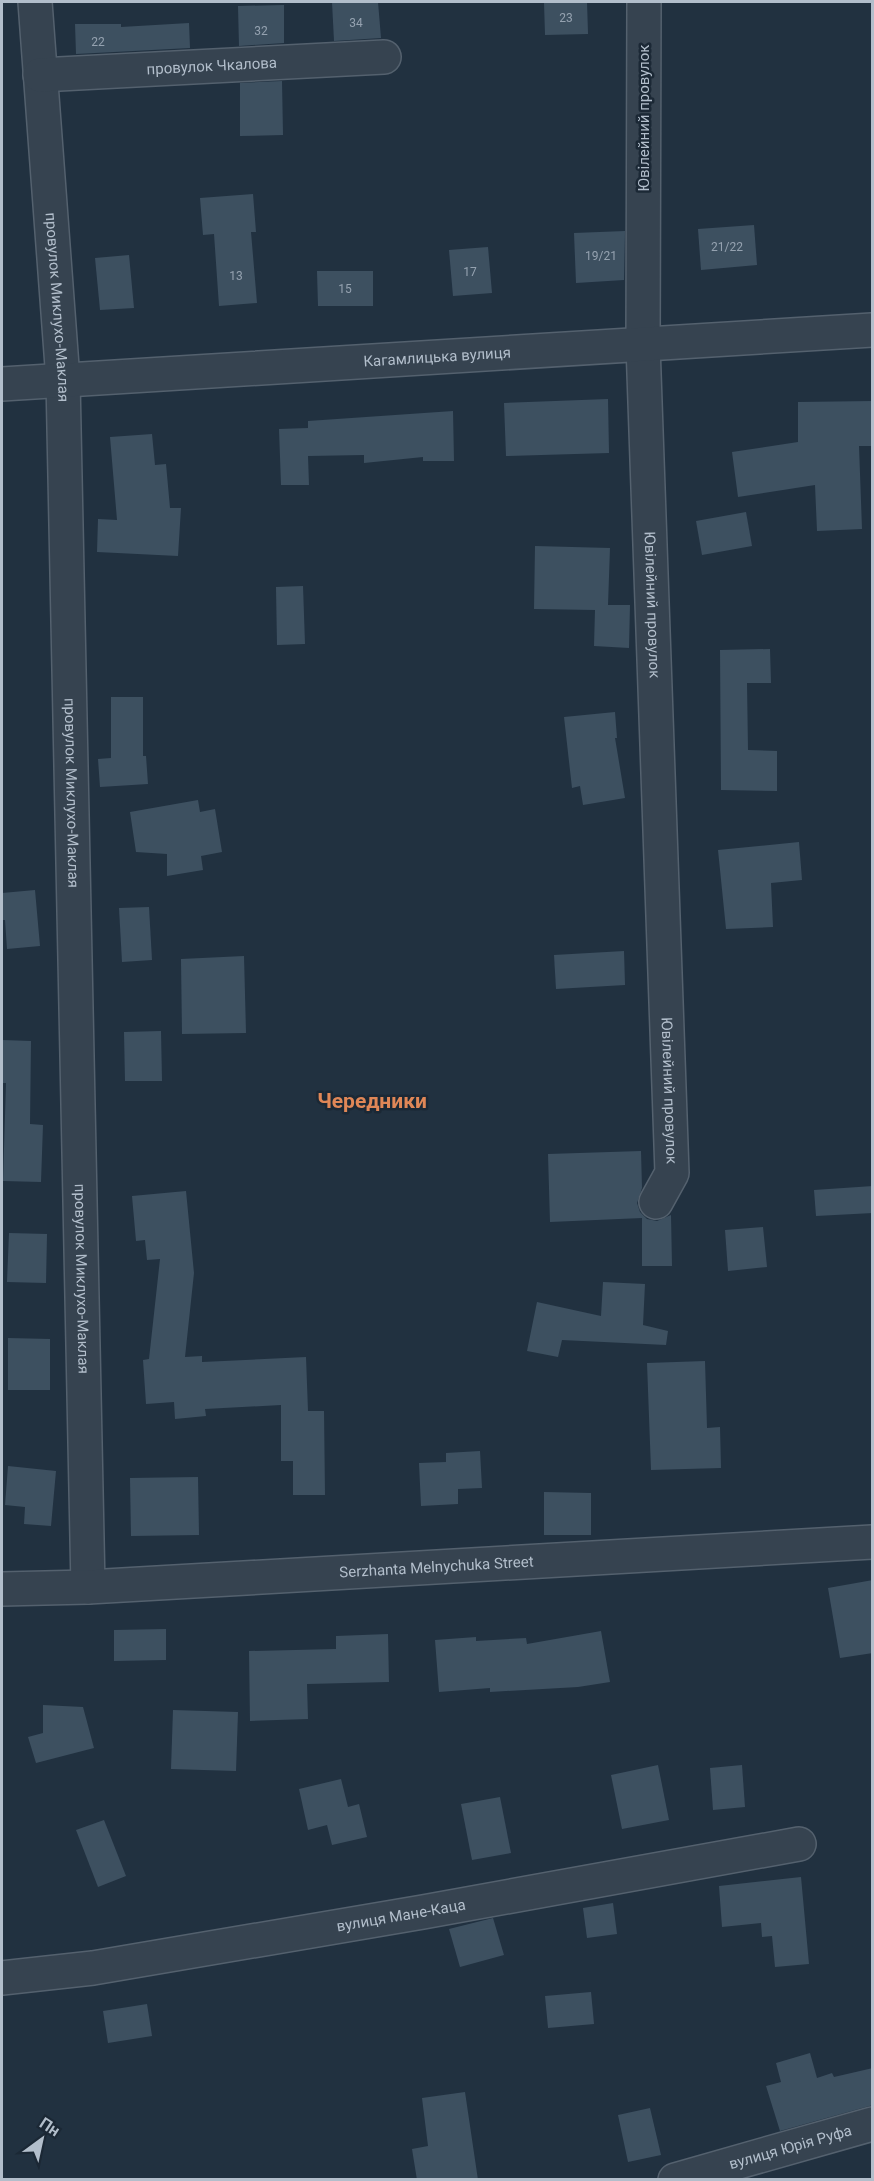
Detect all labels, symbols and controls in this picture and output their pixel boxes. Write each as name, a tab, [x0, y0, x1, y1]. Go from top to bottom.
house number: 23	[559, 11, 573, 25]
house number: 34	[349, 16, 363, 30]
house number: 32	[254, 24, 268, 38]
house number: 22	[91, 35, 105, 49]
street label: Ювілейний провулок	[635, 45, 653, 191]
street label: провулок Чкалова	[146, 54, 277, 78]
street label: провулок Миклухо-Маклая	[42, 212, 72, 402]
house number: 21/22	[711, 240, 743, 254]
house number: 19/21	[585, 249, 617, 263]
house number: 17	[463, 265, 477, 279]
house number: 13	[229, 269, 243, 283]
house number: 15	[338, 282, 352, 296]
street label: Кагамлицька вулиця	[363, 343, 511, 371]
street label: Ювілейний провулок	[641, 531, 664, 679]
street label: провулок Миклухо-Маклая	[61, 698, 83, 888]
street label: Ювілейний провулок	[658, 1017, 681, 1164]
district label: Чередники	[317, 1089, 427, 1113]
street label: провулок Миклухо-Маклая	[71, 1184, 93, 1374]
street label: Serzhanta Melnychuka Street	[339, 1552, 534, 1582]
street label: вулиця Мане-Каца	[335, 1895, 467, 1936]
north arrow	[12, 2109, 72, 2169]
text: Пн	[36, 2113, 64, 2140]
street label: вулиця Юрія Руфа	[727, 2121, 854, 2173]

